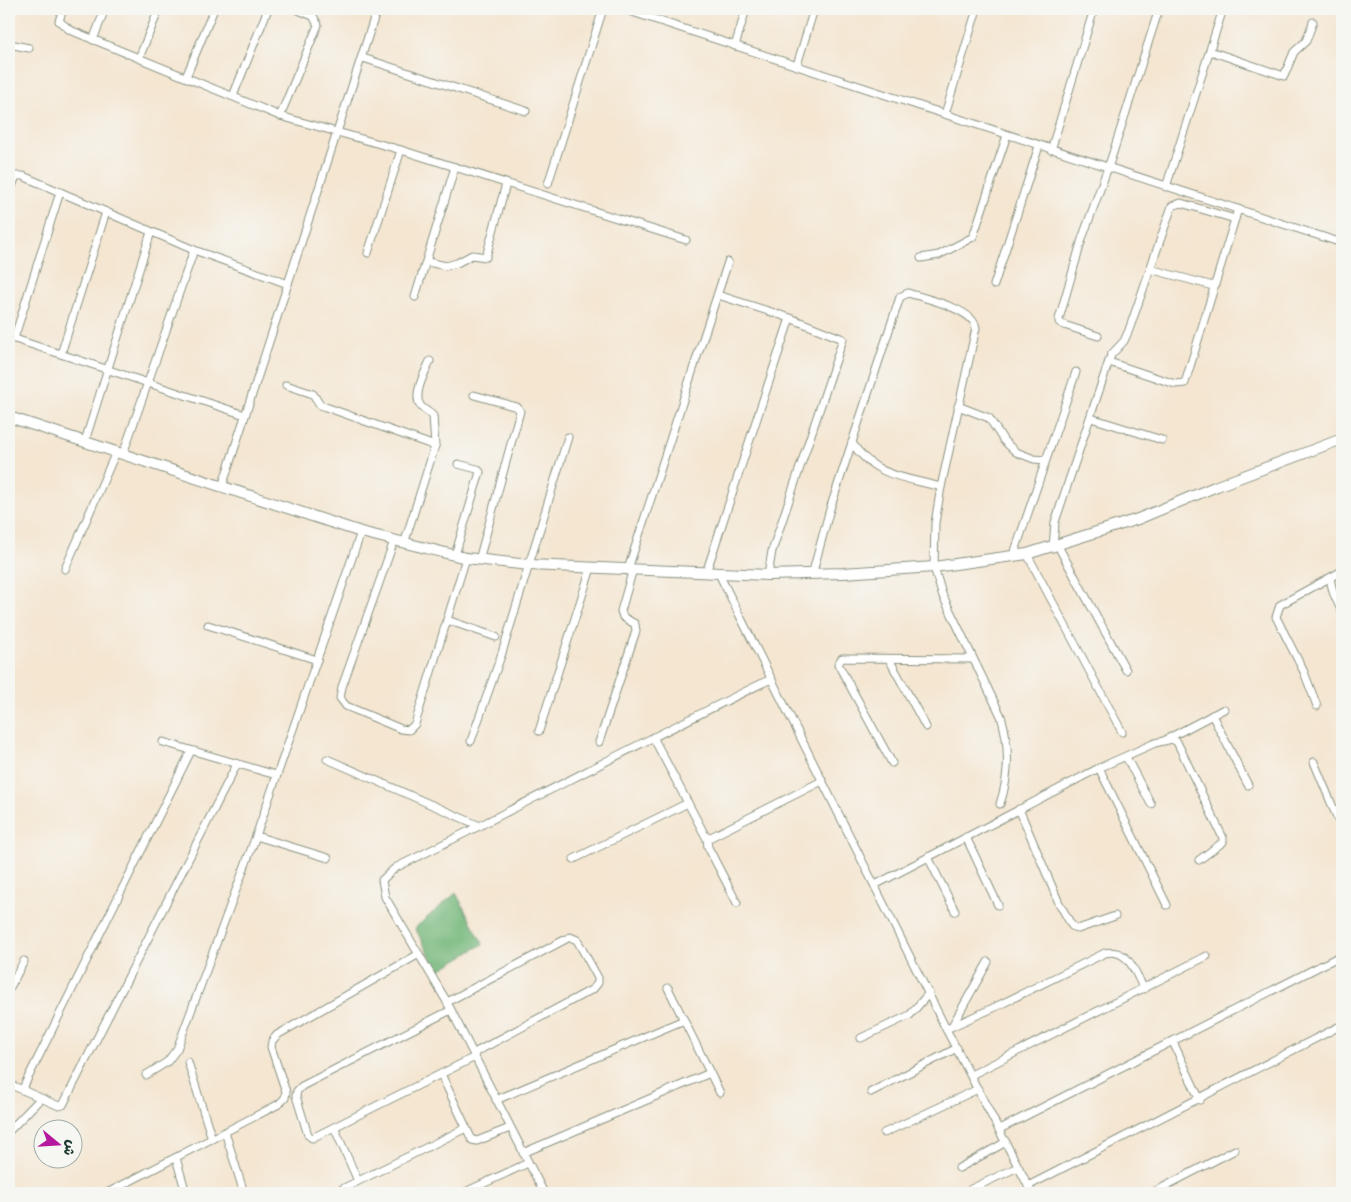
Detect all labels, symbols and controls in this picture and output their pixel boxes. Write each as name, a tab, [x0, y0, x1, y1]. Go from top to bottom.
north arrow	[32, 1120, 82, 1170]
text: ش	[59, 1138, 81, 1158]

